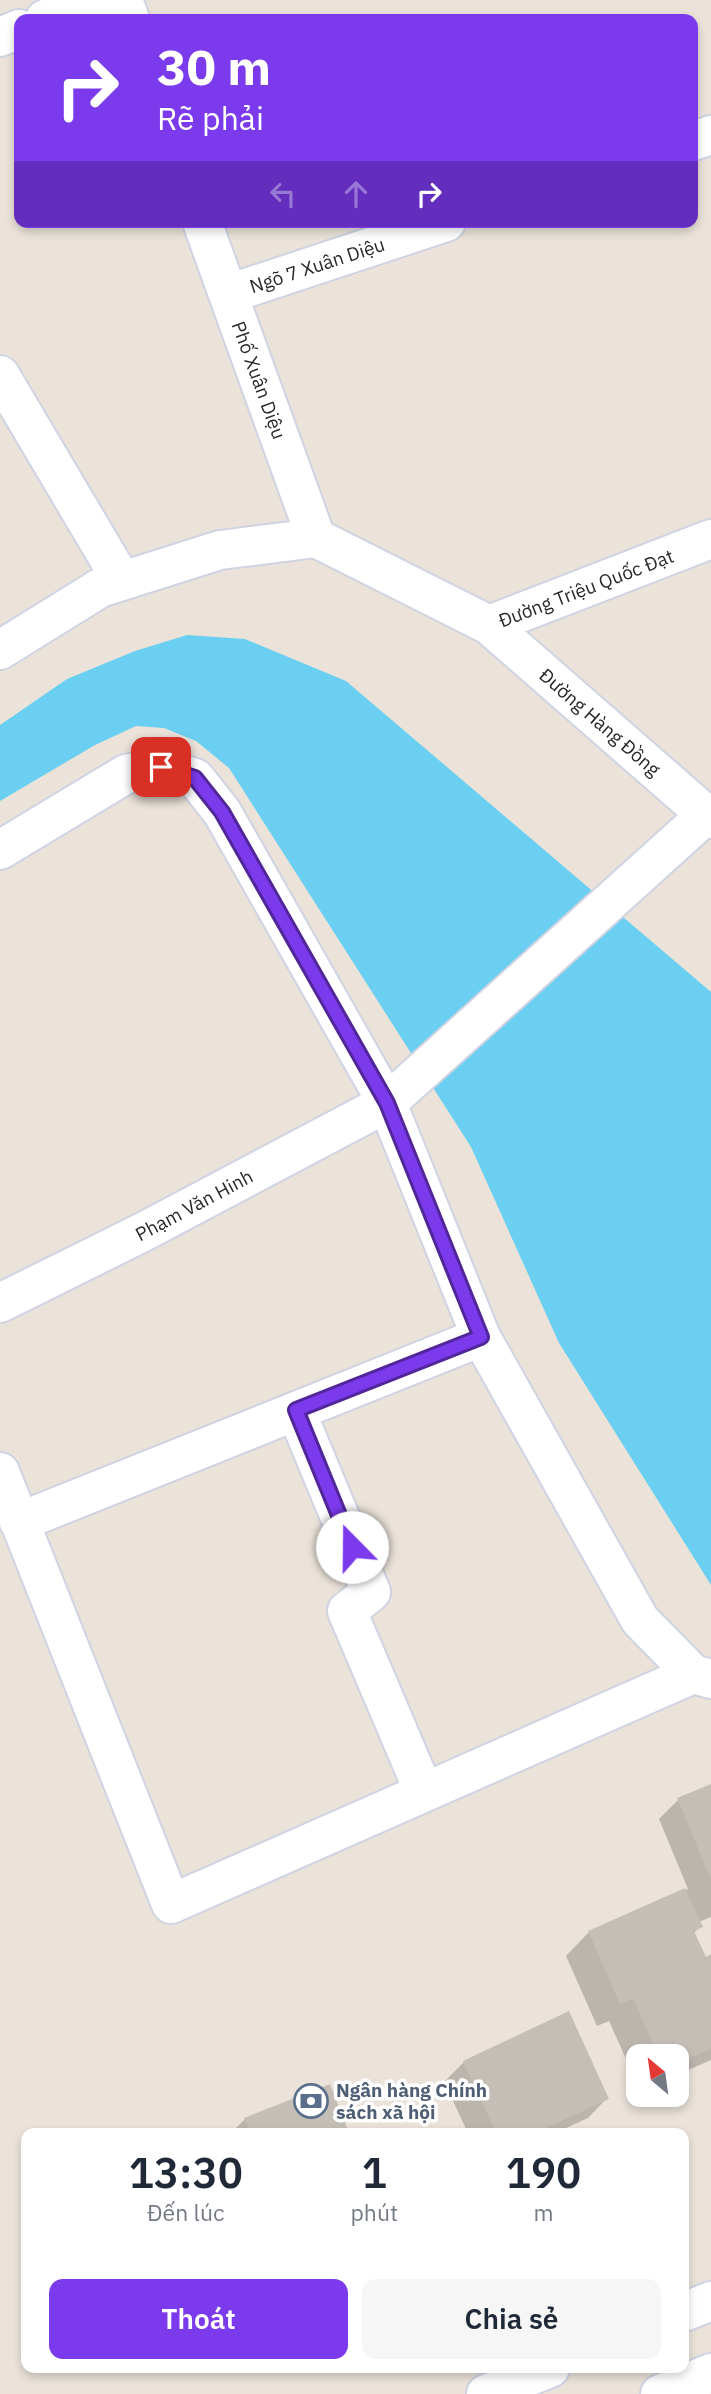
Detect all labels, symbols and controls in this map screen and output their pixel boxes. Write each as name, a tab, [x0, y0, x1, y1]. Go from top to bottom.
text: 30 m	[157, 35, 271, 98]
icon: right	[42, 42, 133, 133]
text: Rẽ phải	[157, 97, 264, 139]
icon: left	[264, 175, 302, 213]
icon: ahead	[337, 175, 375, 213]
icon: right	[410, 175, 448, 213]
street label: Ngõ 7 Xuân Diệu	[246, 232, 388, 298]
street label: Phố Xuân Diệu	[227, 318, 291, 442]
street label: Đường Triệu Quốc Đạt	[495, 544, 677, 632]
street label: Đường Hàng Đồng	[534, 663, 666, 781]
pin	[131, 737, 191, 797]
icon: arrive	[142, 748, 180, 786]
street label: Phạm Văn Hinh	[131, 1164, 257, 1246]
position arrow	[315, 1510, 389, 1584]
north arrow	[626, 2044, 690, 2107]
map controls	[626, 2044, 689, 2107]
place label: Ngân hàng Chính sách xã hội	[336, 2078, 487, 2124]
bank icon: Ngân hàng Chính sách xã hội	[292, 2082, 330, 2120]
text: 13:30	[129, 2145, 243, 2200]
text: 1	[362, 2145, 387, 2200]
text: 190	[506, 2145, 581, 2200]
text: Đến lúc	[147, 2197, 225, 2227]
text: phút	[351, 2197, 398, 2227]
text: m	[533, 2197, 554, 2227]
button: Thoát	[49, 2279, 348, 2359]
button: Chia sẻ	[362, 2279, 661, 2359]

